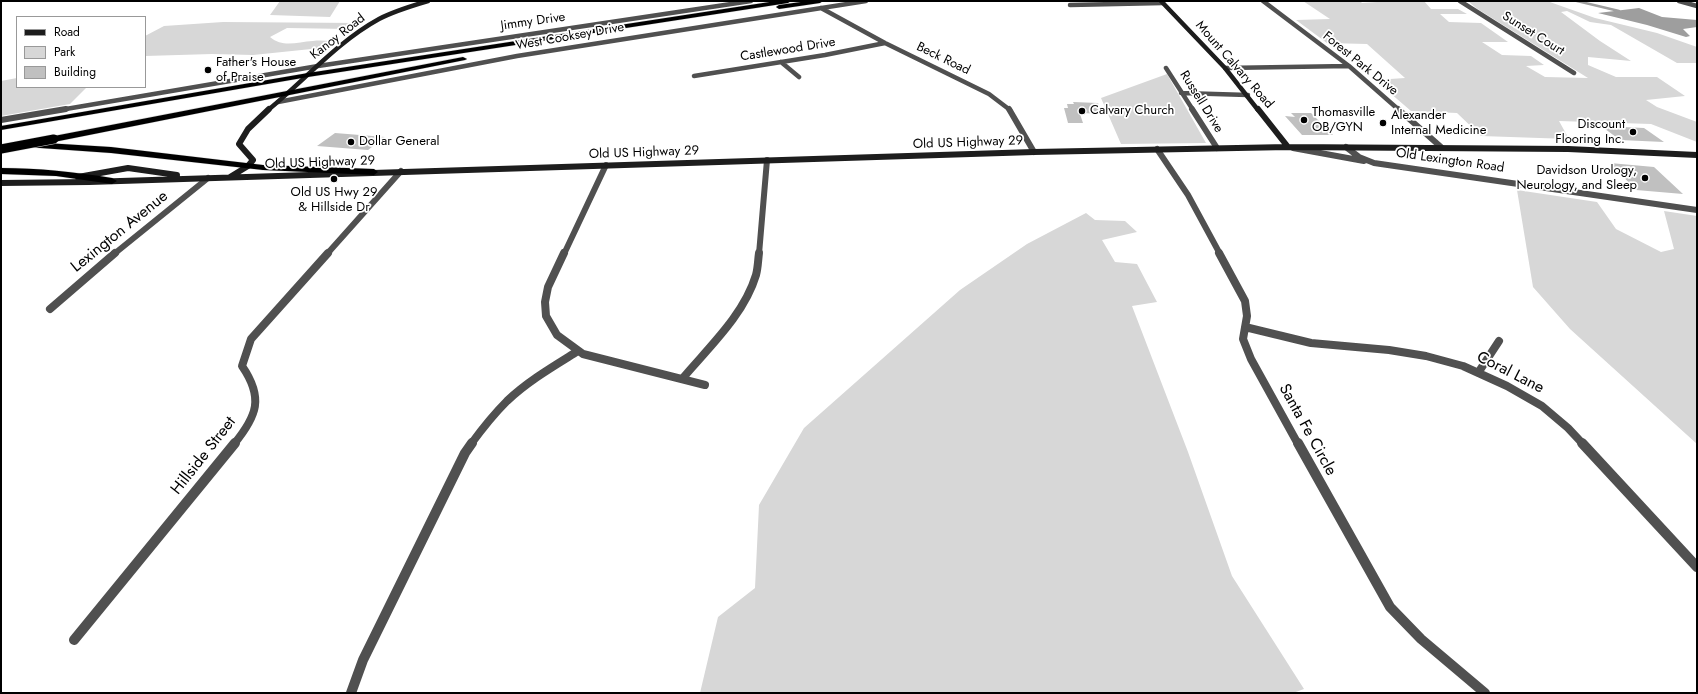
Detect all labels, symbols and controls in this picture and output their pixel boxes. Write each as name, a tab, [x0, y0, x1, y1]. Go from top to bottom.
street label: Sunset Court	[1499, 9, 1567, 59]
street label: Jimmy Drive	[500, 10, 566, 34]
street label: Kanoy Road	[308, 11, 368, 63]
legend	[16, 16, 146, 88]
street label: Mount Calvary Road	[1192, 18, 1276, 112]
street label: West Cooksey Drive	[515, 20, 625, 54]
text: Road	[54, 23, 80, 41]
street label: Forest Park Drive	[1319, 29, 1401, 99]
street label: Castlewood Drive	[739, 35, 837, 65]
street label: Beck Road	[914, 39, 972, 79]
text: Park	[54, 43, 75, 61]
place label: Father's House of Praise	[216, 55, 296, 86]
text: Building	[54, 63, 96, 81]
marker: Father's House of Praise	[203, 65, 213, 75]
street label: Russell Drive	[1176, 68, 1226, 136]
place label: Calvary Church	[1090, 103, 1174, 119]
place label: Thomasville OB/GYN	[1312, 105, 1375, 136]
marker: Calvary Church	[1077, 106, 1087, 116]
place label: Alexander Internal Medicine	[1391, 108, 1486, 139]
marker: Thomasville OB/GYN	[1299, 115, 1309, 125]
place label: Discount Flooring Inc.	[1555, 117, 1625, 148]
marker: Alexander Internal Medicine	[1378, 118, 1388, 128]
marker: Discount Flooring Inc.	[1628, 127, 1638, 137]
street label: Old US Highway 29	[913, 133, 1023, 153]
place label: Dollar General	[359, 134, 440, 150]
marker: Dollar General	[346, 137, 356, 147]
street label: Old US Highway 29	[589, 143, 699, 163]
street label: Old Lexington Road	[1395, 146, 1505, 176]
street label: Old US Highway 29	[265, 153, 375, 173]
place label: Davidson Urology, Neurology, and Sleep	[1516, 163, 1637, 194]
marker: Davidson Urology, Neurology, and Sleep	[1640, 173, 1650, 183]
marker: Old US Hwy 29 & Hillside Dr	[329, 174, 339, 184]
place label: Old US Hwy 29 & Hillside Dr	[291, 185, 377, 216]
street label: Lexington Avenue	[68, 187, 172, 277]
street label: Coral Lane	[1473, 348, 1547, 398]
street label: Santa Fe Circle	[1274, 381, 1340, 479]
street label: Hillside Street	[168, 413, 240, 499]

